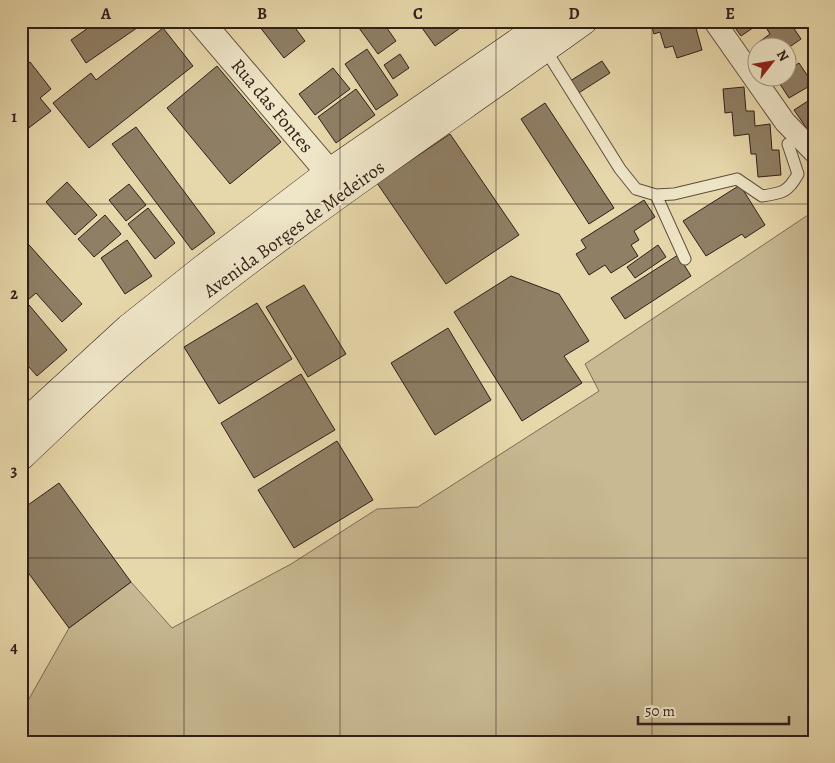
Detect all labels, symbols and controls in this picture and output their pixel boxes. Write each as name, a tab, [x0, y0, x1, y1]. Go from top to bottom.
text: A	[100, 3, 112, 25]
text: B	[257, 3, 267, 25]
text: C	[413, 3, 423, 25]
text: D	[568, 3, 580, 25]
text: E	[725, 3, 735, 25]
north arrow	[748, 38, 798, 88]
text: N	[772, 46, 793, 65]
street label: Rua das Fontes	[225, 53, 319, 159]
text: 1	[11, 106, 17, 128]
street label: Avenida Borges de Medeiros	[197, 154, 390, 304]
text: 2	[10, 283, 18, 305]
text: 3	[11, 460, 18, 482]
text: 4	[10, 637, 18, 659]
scale bar	[638, 693, 789, 725]
text: 50 m	[645, 701, 675, 721]

